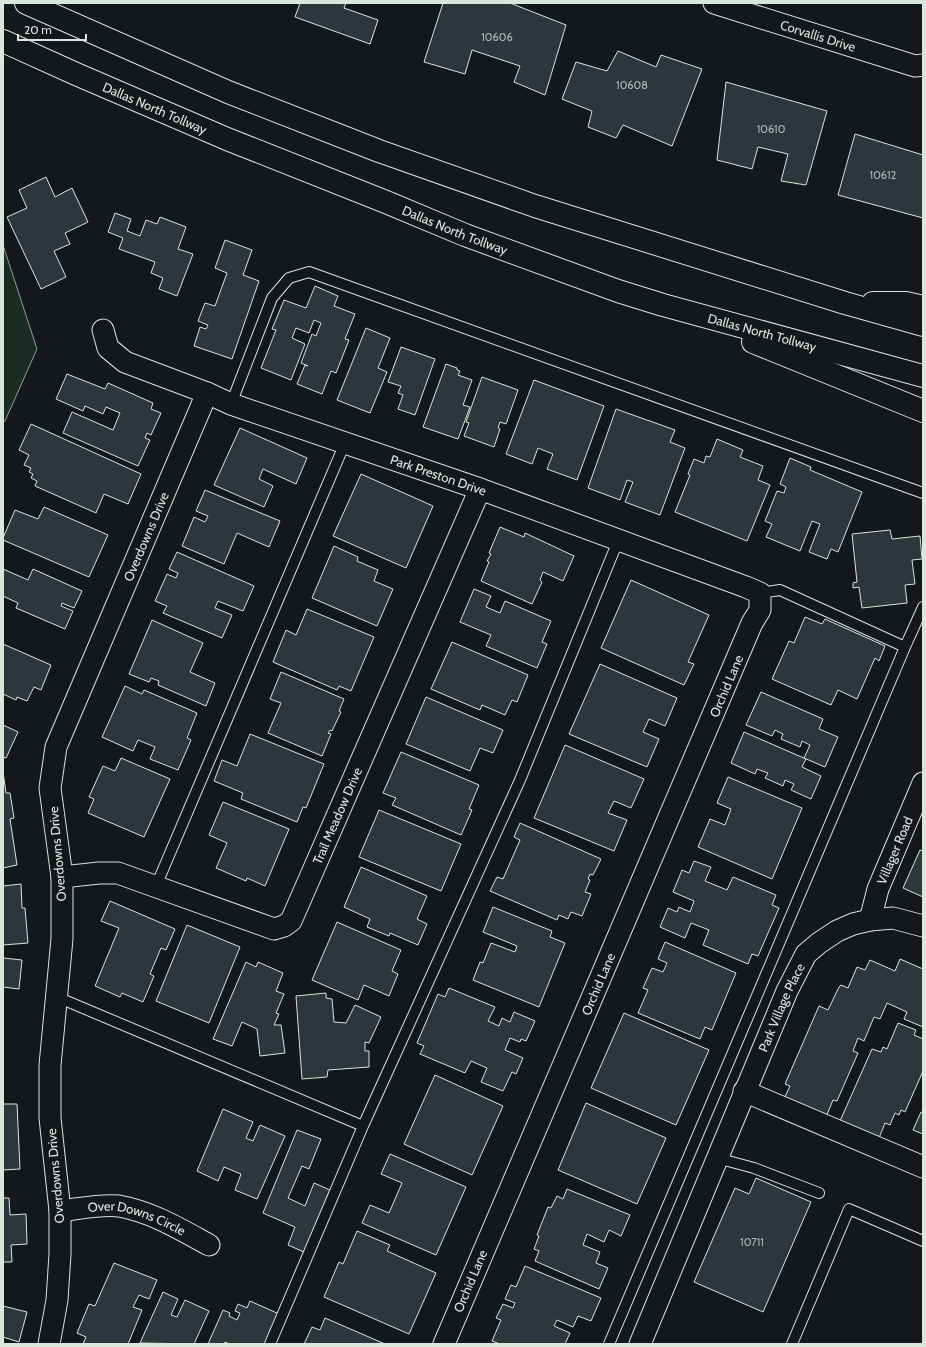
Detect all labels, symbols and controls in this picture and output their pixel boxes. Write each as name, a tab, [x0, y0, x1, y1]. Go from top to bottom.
scale bar	[18, 16, 86, 42]
street label: Corvallis Drive	[778, 16, 858, 55]
text: 20 m	[24, 22, 52, 37]
house number: 10606	[481, 30, 513, 44]
street label: Dallas North Tollway	[100, 78, 210, 138]
house number: 10608	[616, 78, 648, 92]
house number: 10610	[757, 122, 786, 136]
house number: 10612	[870, 168, 897, 182]
street label: Dallas North Tollway	[400, 202, 510, 258]
street label: Dallas North Tollway	[706, 310, 819, 355]
street label: Park Preston Drive	[388, 451, 489, 499]
street label: Overdowns Drive	[120, 489, 172, 584]
street label: Orchid Lane	[706, 652, 746, 720]
street label: Trail Meadow Drive	[309, 764, 365, 867]
street label: Overdowns Drive	[45, 805, 69, 902]
street label: Villager Road	[873, 814, 916, 887]
street label: Orchid Lane	[578, 950, 618, 1018]
street label: Park Village Place	[755, 960, 808, 1054]
street label: Overdowns Drive	[43, 1127, 67, 1224]
street label: Over Downs Circle	[87, 1197, 189, 1239]
house number: 10711	[740, 1235, 764, 1249]
street label: Orchid Lane	[450, 1247, 490, 1315]

